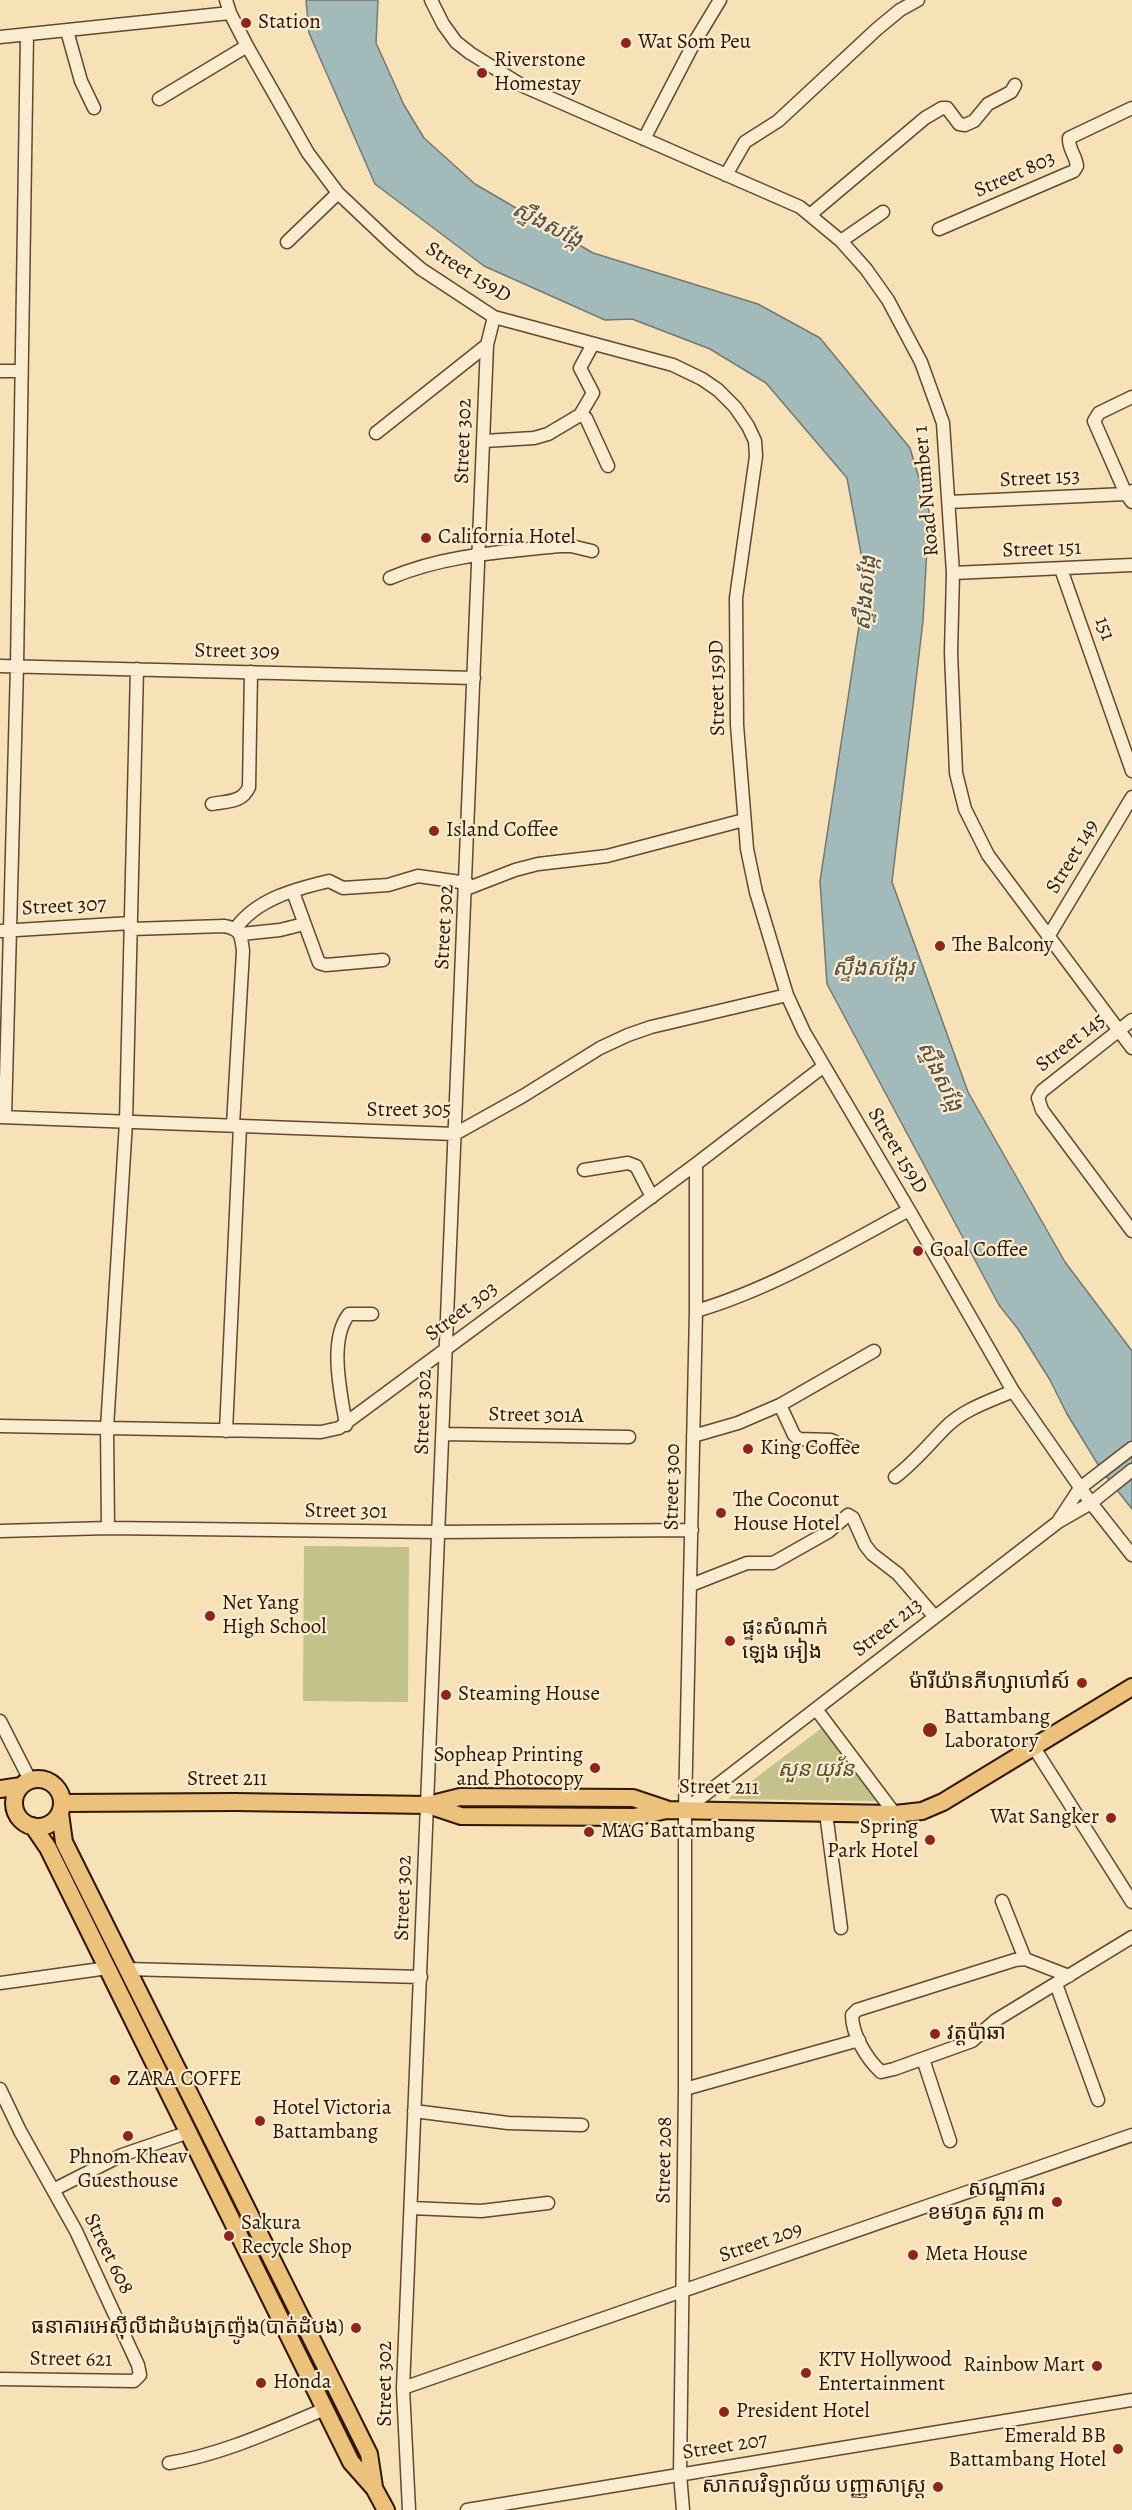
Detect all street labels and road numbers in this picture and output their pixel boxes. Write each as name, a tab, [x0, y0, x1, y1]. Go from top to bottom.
street label: Street 803	[971, 146, 1059, 204]
street label: Street 159D	[420, 237, 516, 309]
street label: Street 302	[450, 398, 478, 484]
street label: Road Number 1	[909, 425, 945, 557]
street label: Street 153	[999, 464, 1081, 494]
street label: Street 151	[1002, 536, 1082, 564]
street label: 151	[1088, 614, 1120, 644]
street label: Street 309	[194, 639, 280, 665]
street label: Street 159D	[705, 640, 731, 736]
street label: Street 149	[1041, 815, 1105, 899]
street label: Street 302	[430, 884, 460, 970]
street label: Street 307	[21, 892, 107, 922]
street label: Street 145	[1031, 1008, 1111, 1078]
street label: Street 305	[367, 1098, 451, 1124]
street label: Street 159D	[861, 1103, 933, 1199]
street label: Street 303	[421, 1277, 503, 1347]
street label: Street 302	[410, 1369, 438, 1455]
street label: Street 301A	[488, 1403, 584, 1429]
street label: Street 300	[660, 1443, 686, 1531]
street label: Street 301	[304, 1499, 388, 1525]
street label: Street 213	[848, 1593, 928, 1663]
street label: Street 211	[187, 1767, 267, 1793]
street label: Street 211	[679, 1775, 759, 1801]
street label: Street 302	[390, 1855, 418, 1941]
street label: Street 208	[652, 2116, 678, 2204]
street label: Street 608	[78, 2209, 138, 2299]
street label: Street 209	[716, 2217, 806, 2269]
street label: Street 302	[373, 2341, 399, 2427]
street label: Street 621	[29, 2347, 113, 2373]
street label: Street 207	[681, 2428, 769, 2466]

